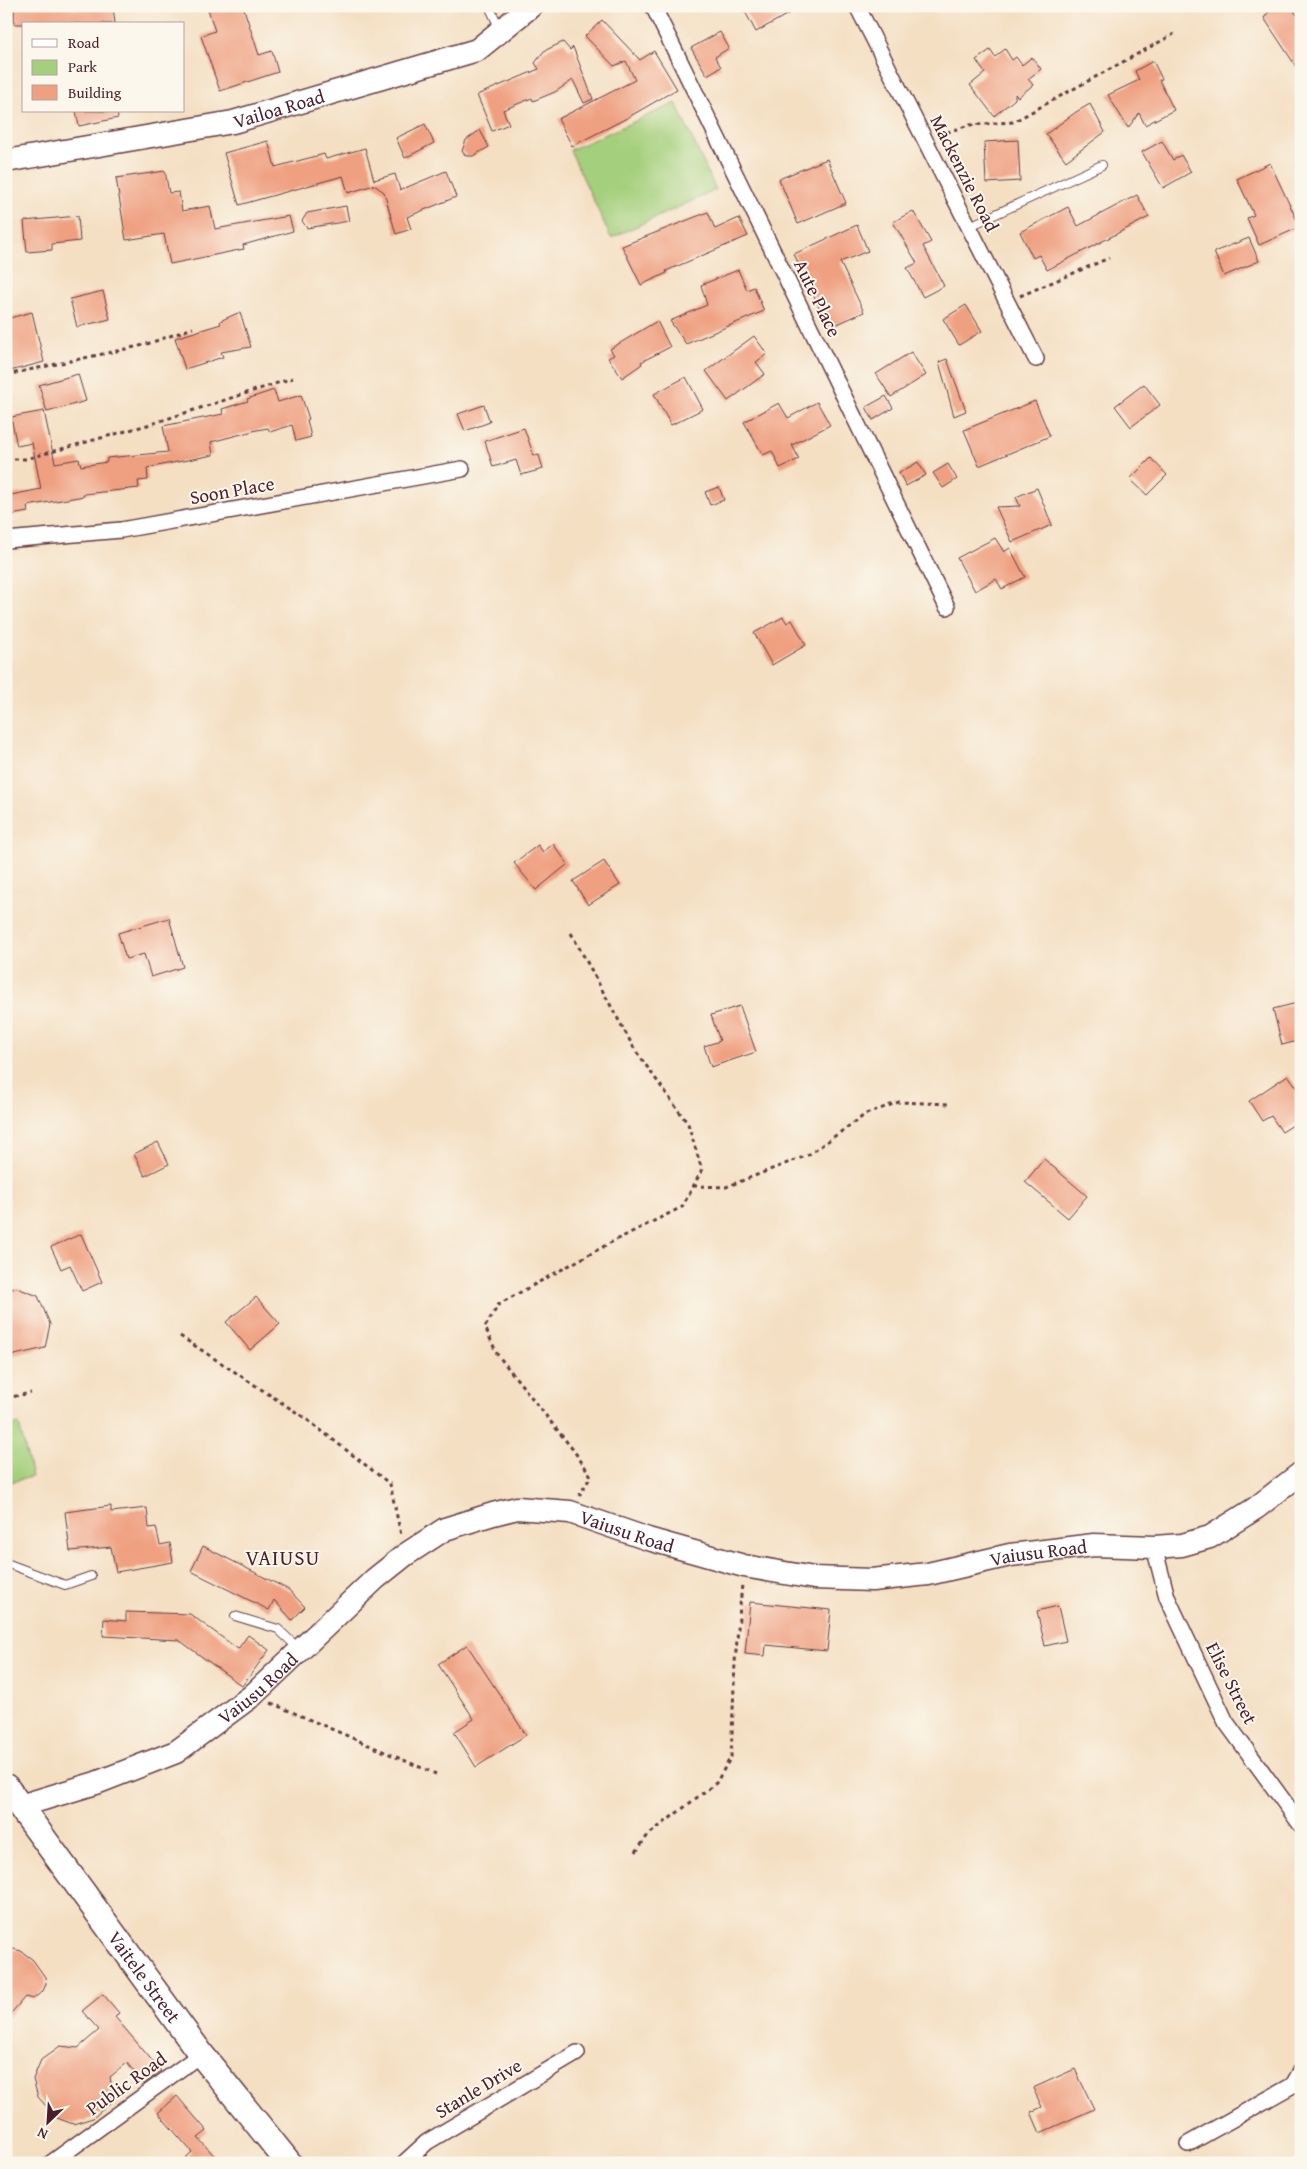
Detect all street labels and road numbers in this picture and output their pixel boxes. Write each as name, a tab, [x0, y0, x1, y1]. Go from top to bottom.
street label: Vailoa Road	[230, 82, 328, 135]
street label: Mackenzie Road	[923, 110, 1007, 237]
street label: Aute Place	[787, 254, 849, 342]
street label: Soon Place	[188, 469, 277, 511]
street label: Vaiusu Road	[576, 1503, 678, 1560]
street label: Vaiusu Road	[987, 1532, 1089, 1573]
street label: Elise Street	[1199, 1637, 1265, 1729]
street label: Vaiusu Road	[212, 1645, 304, 1731]
street label: Vaitele Street	[101, 1925, 188, 2029]
street label: Public Road	[80, 2044, 173, 2122]
street label: Stanle Drive	[429, 2051, 527, 2125]

